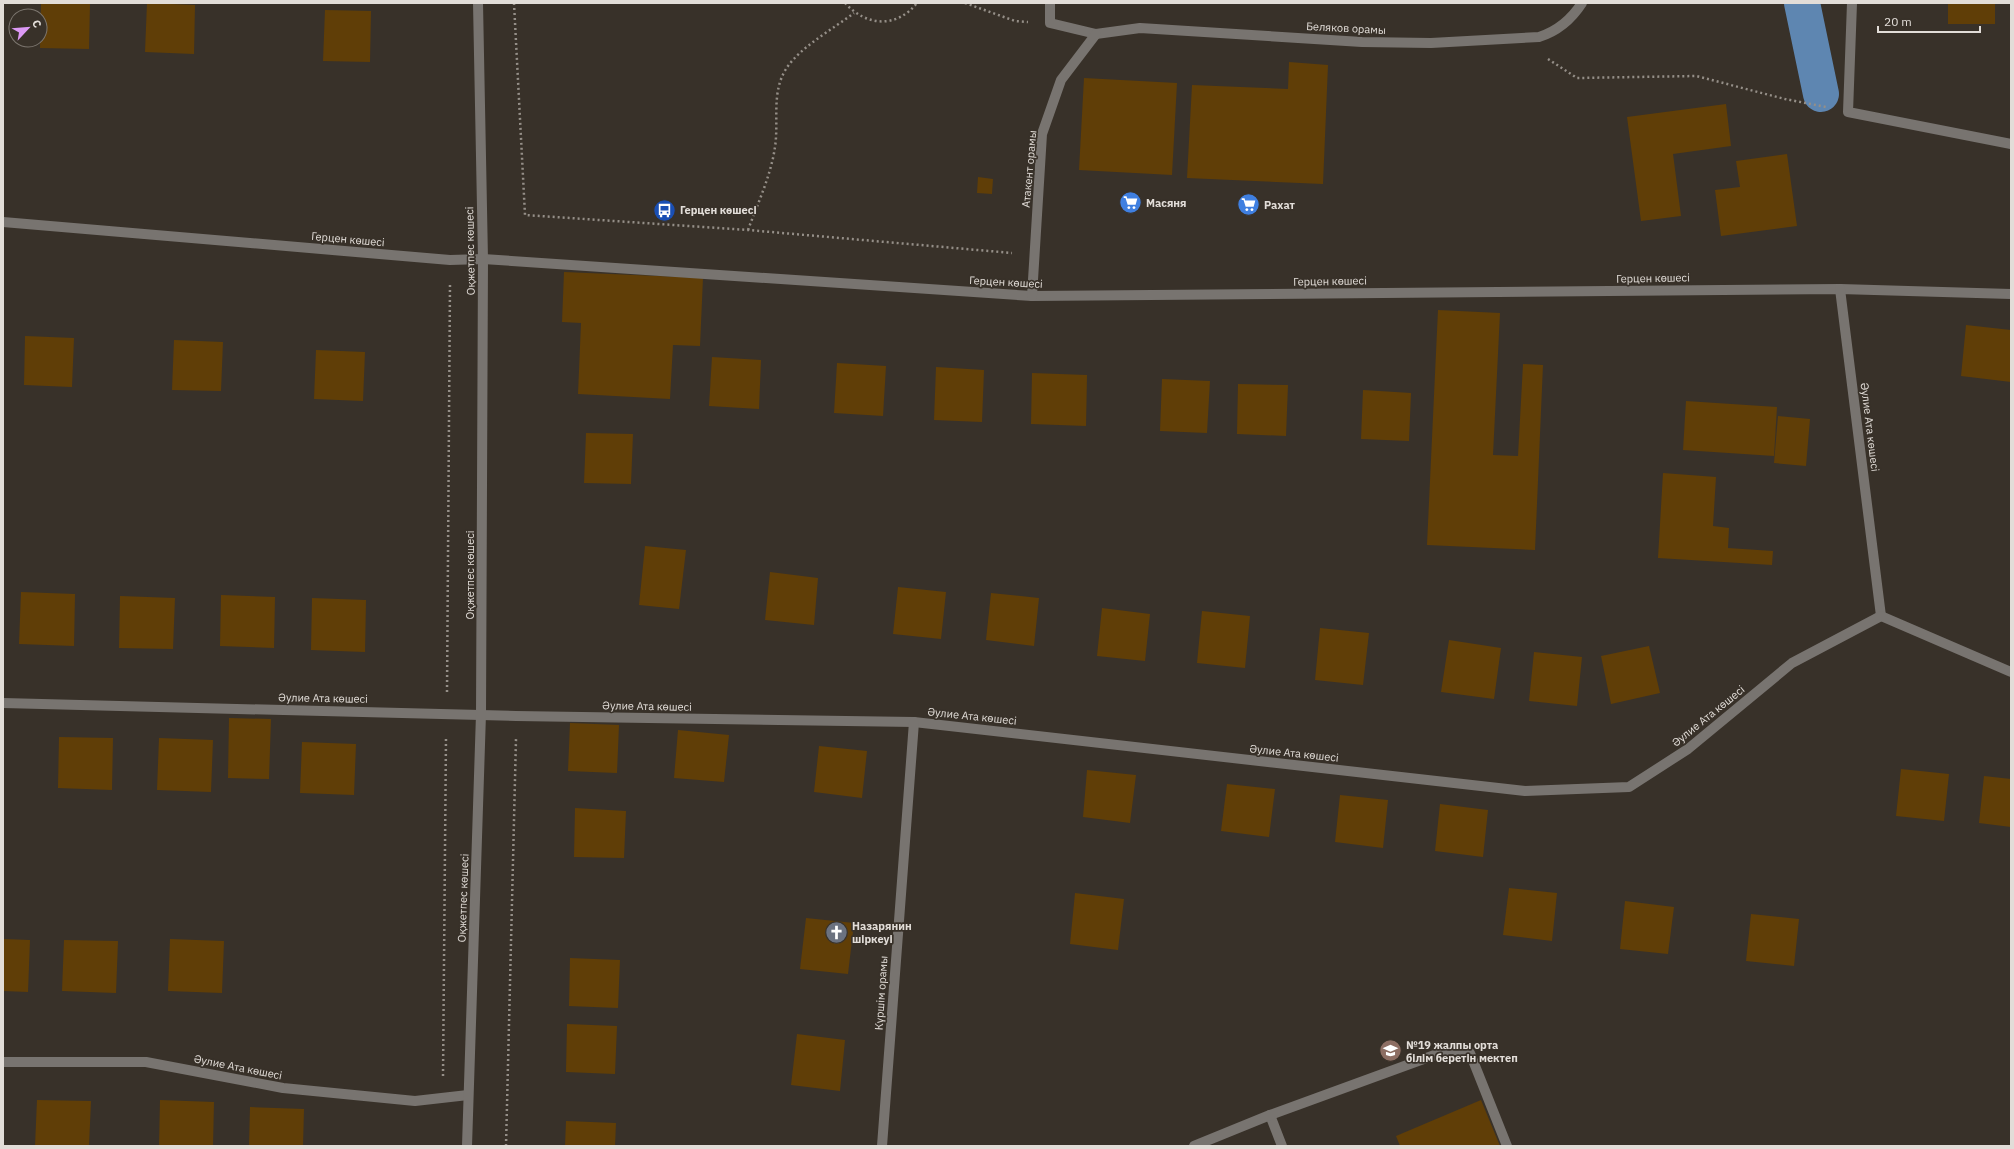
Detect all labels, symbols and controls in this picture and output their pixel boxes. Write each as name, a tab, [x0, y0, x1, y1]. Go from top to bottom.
north arrow	[8, 8, 48, 48]
scale bar	[1878, 8, 1980, 34]
text: 20 m	[1884, 14, 1912, 29]
text: С	[29, 17, 45, 30]
street label: Беляков орамы	[1306, 19, 1386, 37]
street label: Атакент орамы	[1019, 130, 1039, 208]
supermarket icon: Масяня	[1118, 190, 1144, 216]
supermarket icon: Рахат	[1236, 192, 1262, 218]
place label: Масяня	[1146, 196, 1187, 210]
bus stop icon: Герцен көшесі	[652, 197, 678, 223]
place label: Рахат	[1264, 198, 1295, 212]
place label: Герцен көшесі	[680, 203, 757, 217]
street label: Оқжетпес көшесі	[462, 206, 478, 296]
street label: Герцен көшесі	[311, 229, 385, 249]
street label: Герцен көшесі	[1616, 270, 1690, 286]
street label: Герцен көшесі	[969, 273, 1043, 291]
street label: Герцен көшесі	[1293, 273, 1367, 289]
street label: Әулие Ата көшесі	[1858, 382, 1882, 472]
street label: Оқжетпес көшесі	[463, 531, 477, 619]
street label: Әулие Ата көшесі	[1669, 682, 1747, 750]
street label: Әулие Ата көшесі	[278, 690, 368, 706]
street label: Әулие Ата көшесі	[602, 698, 692, 714]
street label: Әулие Ата көшесі	[927, 704, 1017, 728]
street label: Әулие Ата көшесі	[1249, 741, 1339, 765]
street label: Оқжетпес көшесі	[454, 853, 472, 943]
church icon: Назарянин шіркеуі	[823, 919, 849, 945]
place label: Назарянин шіркеуі	[852, 919, 912, 946]
street label: Күршім орамы	[871, 955, 891, 1031]
school or university icon: №19 жалпы орта білім беретін мектеп	[1378, 1038, 1404, 1064]
place label: №19 жалпы орта білім беретін мектеп	[1406, 1038, 1518, 1065]
street label: Әулие Ата көшесі	[193, 1052, 283, 1082]

